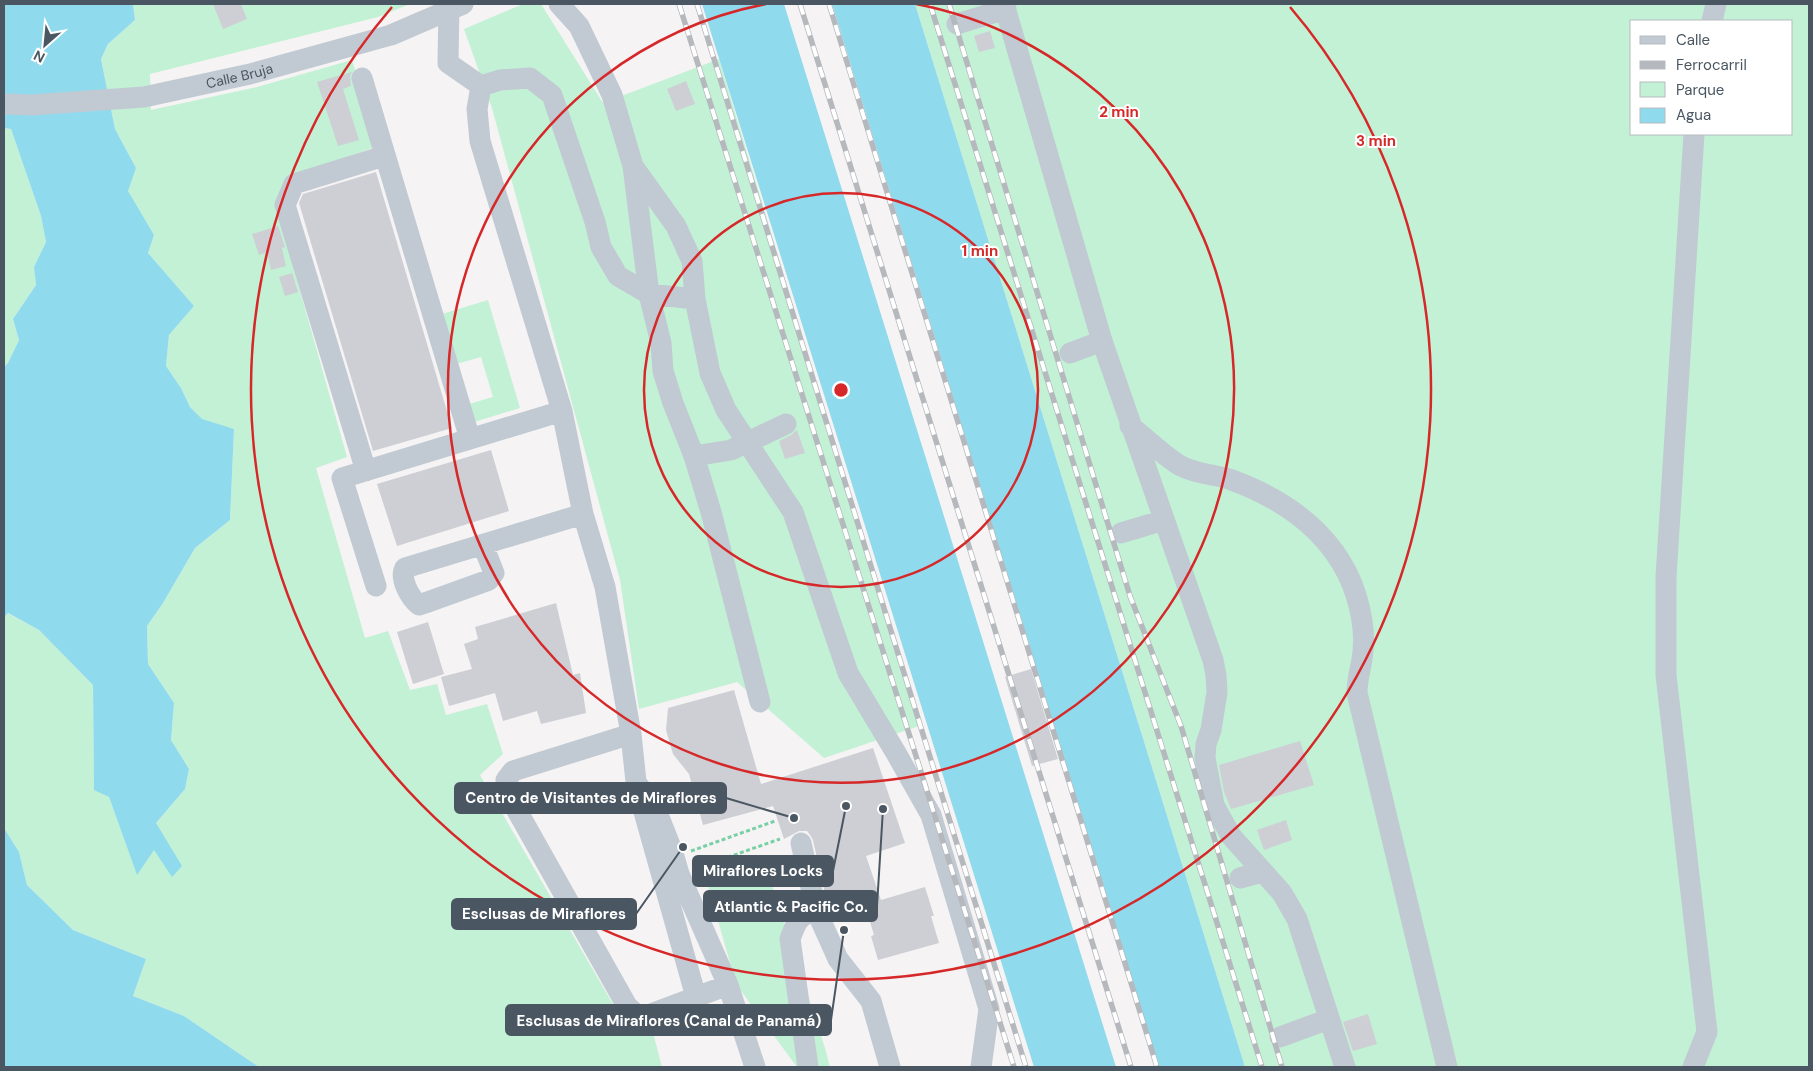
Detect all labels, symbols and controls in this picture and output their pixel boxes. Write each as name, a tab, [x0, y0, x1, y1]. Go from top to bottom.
north arrow	[20, 20, 70, 70]
legend	[1630, 20, 1793, 135]
text: Calle	[1676, 30, 1710, 50]
text: N	[30, 46, 48, 67]
text: Ferrocarril	[1676, 55, 1747, 75]
street label: Calle Bruja	[204, 59, 275, 92]
text: Parque	[1676, 80, 1724, 100]
text: 2 min	[1099, 102, 1139, 122]
text: Agua	[1676, 105, 1711, 125]
text: 3 min	[1356, 131, 1396, 151]
text: 1 min	[962, 241, 998, 261]
centre of rings	[832, 381, 850, 399]
callout: Centro de Visitantes de Miraflores	[455, 783, 726, 813]
text: Centro de Visitantes de Miraflores	[465, 788, 717, 808]
callout: Miraflores Locks	[693, 856, 833, 886]
text: Miraflores Locks	[703, 861, 823, 881]
callout: Atlantic & Pacific Co.	[704, 891, 877, 921]
text: Atlantic & Pacific Co.	[714, 897, 868, 917]
callout: Esclusas de Miraflores	[452, 899, 636, 929]
text: Esclusas de Miraflores	[462, 904, 626, 924]
callout: Esclusas de Miraflores (Canal de Panamá)	[506, 1005, 831, 1035]
text: Esclusas de Miraflores (Canal de Panamá)	[517, 1011, 821, 1031]

